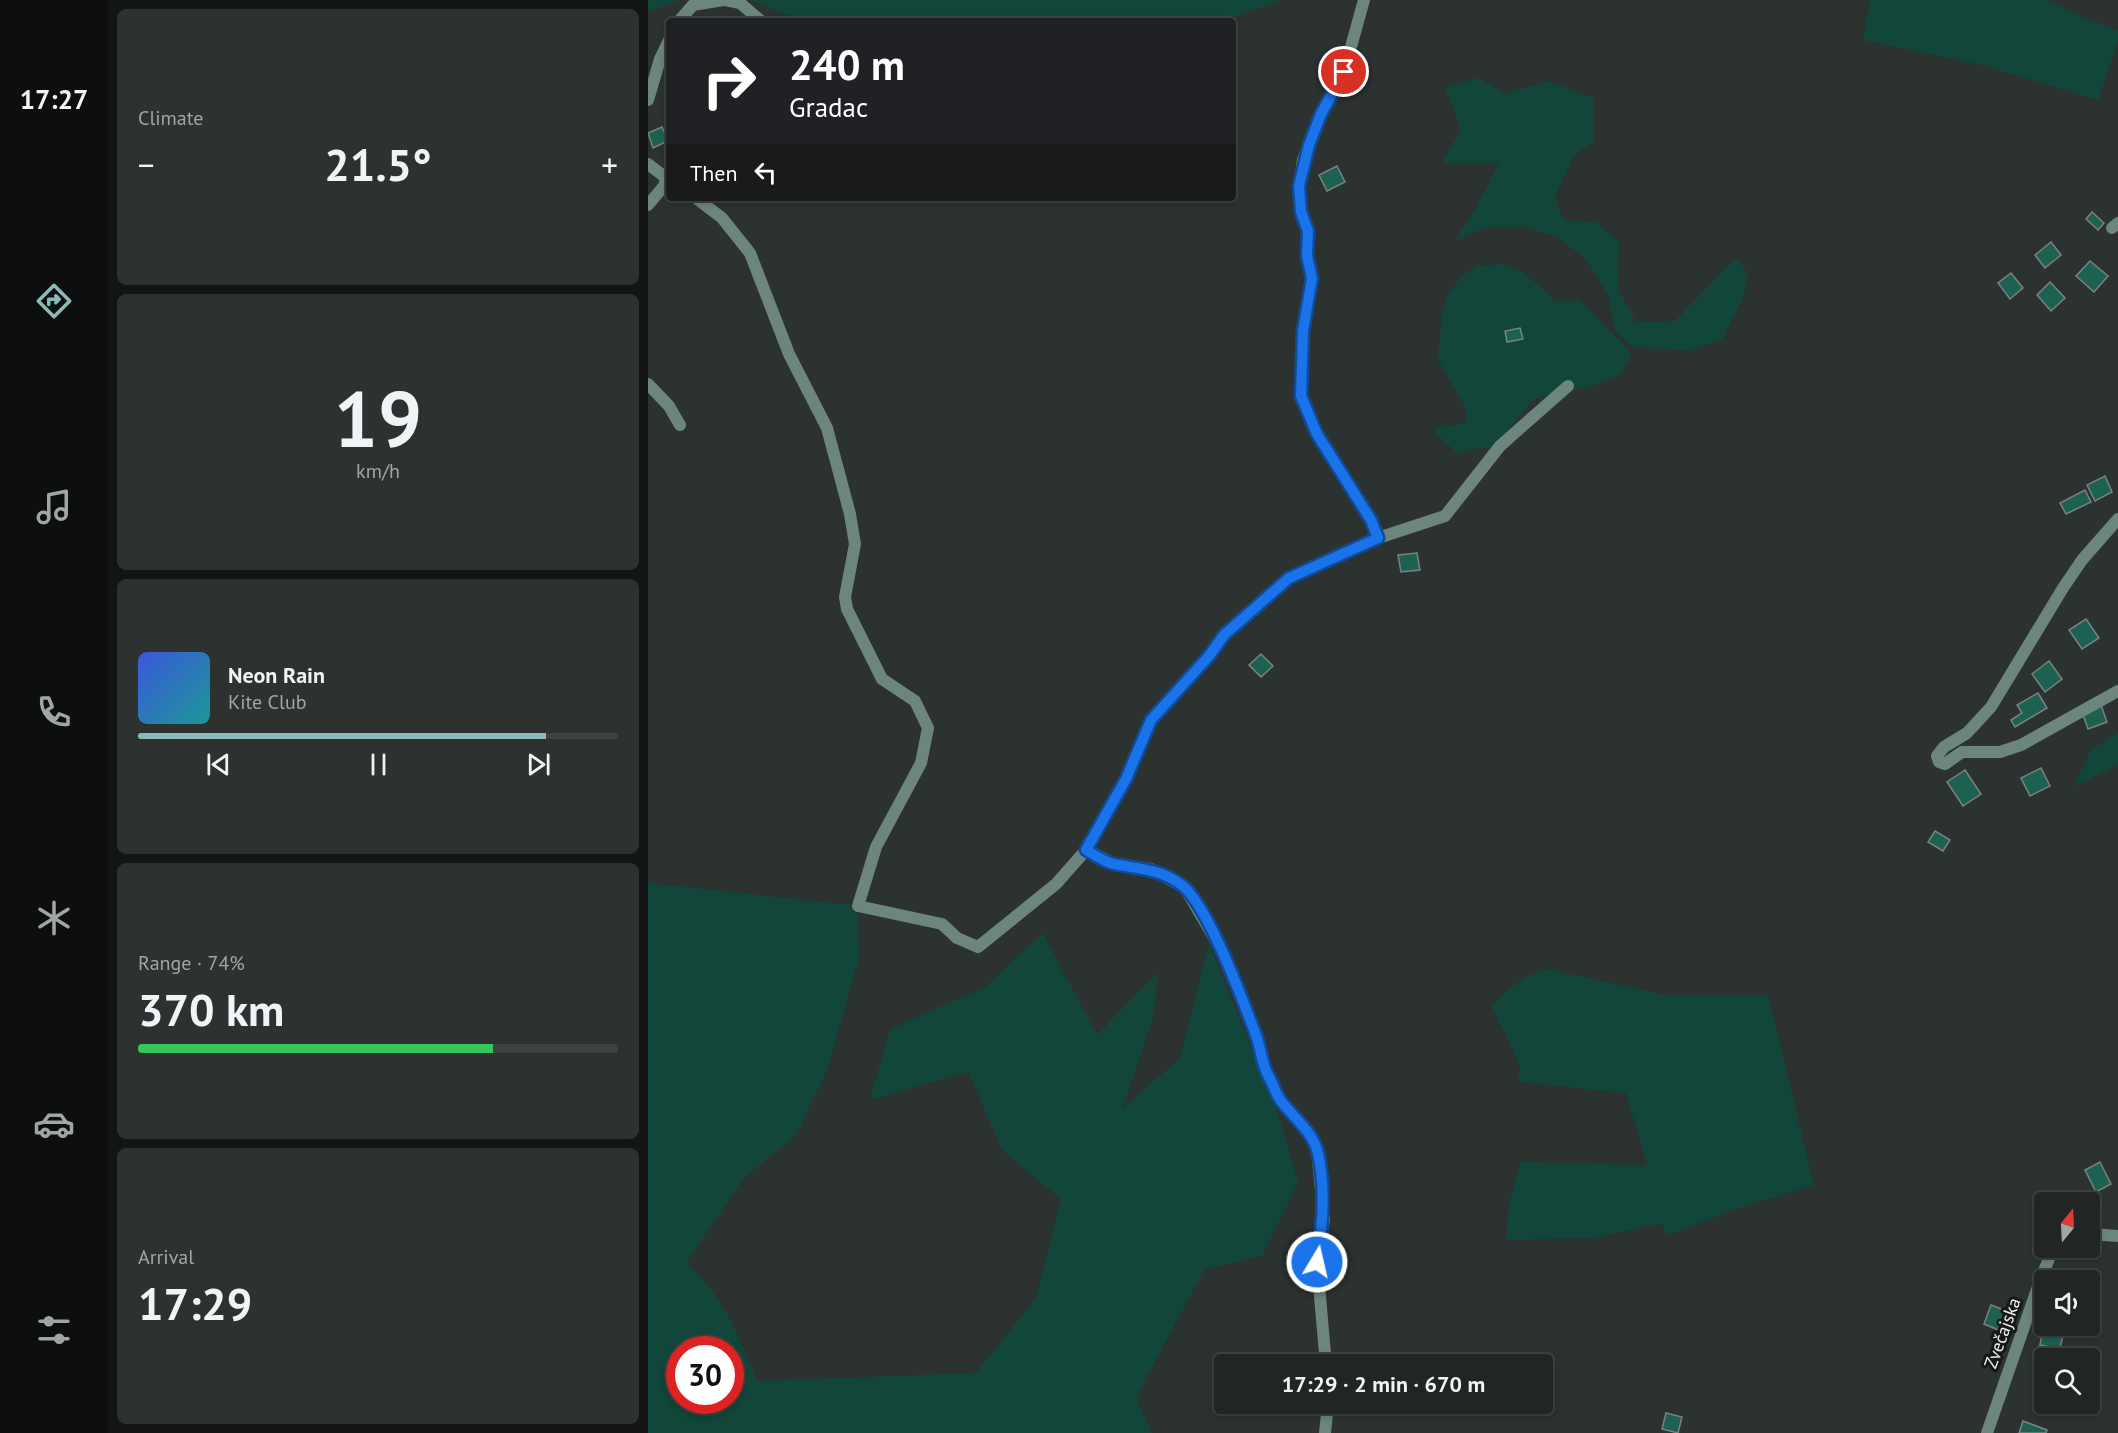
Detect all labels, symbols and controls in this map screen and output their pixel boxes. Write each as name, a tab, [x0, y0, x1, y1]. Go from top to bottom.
text: 240 m	[789, 37, 905, 92]
icon: right	[690, 42, 768, 120]
pin	[1318, 46, 1369, 97]
icon: arrive	[1327, 55, 1360, 88]
text: 17:27	[20, 82, 88, 116]
text: Gradac	[789, 90, 868, 124]
text: Climate	[138, 105, 204, 131]
text: 21.5°	[324, 135, 432, 193]
text: −	[138, 143, 155, 186]
text: +	[601, 143, 618, 186]
icon: left	[749, 156, 782, 189]
text: Then	[690, 159, 737, 187]
icon: directions	[33, 280, 75, 322]
text: 19	[334, 368, 422, 469]
text: km/h	[356, 458, 400, 484]
icon: music	[33, 486, 75, 528]
text: Neon Rain	[228, 661, 325, 689]
text: Kite Club	[228, 689, 306, 715]
icon: phone	[33, 691, 75, 733]
icon: previous	[202, 748, 235, 781]
icon: pause	[362, 748, 395, 781]
icon: next	[522, 748, 555, 781]
icon: climate	[33, 897, 75, 939]
text: Range · 74%	[138, 950, 245, 976]
text: 370 km	[138, 980, 284, 1038]
icon: car	[33, 1103, 75, 1145]
north arrow	[2034, 1192, 2100, 1258]
map controls	[2034, 1192, 2100, 1414]
position arrow	[1285, 1230, 1349, 1294]
text: Arrival	[138, 1244, 194, 1270]
button: sound	[2034, 1270, 2100, 1336]
text: 17:29	[138, 1274, 252, 1332]
street label: Zvečajska	[1979, 1294, 2025, 1372]
icon: filters	[33, 1309, 75, 1351]
speed limit sign: 30	[666, 1336, 744, 1414]
button: search	[2034, 1348, 2100, 1414]
text: 17:29 · 2 min · 670 m	[1282, 1370, 1485, 1398]

